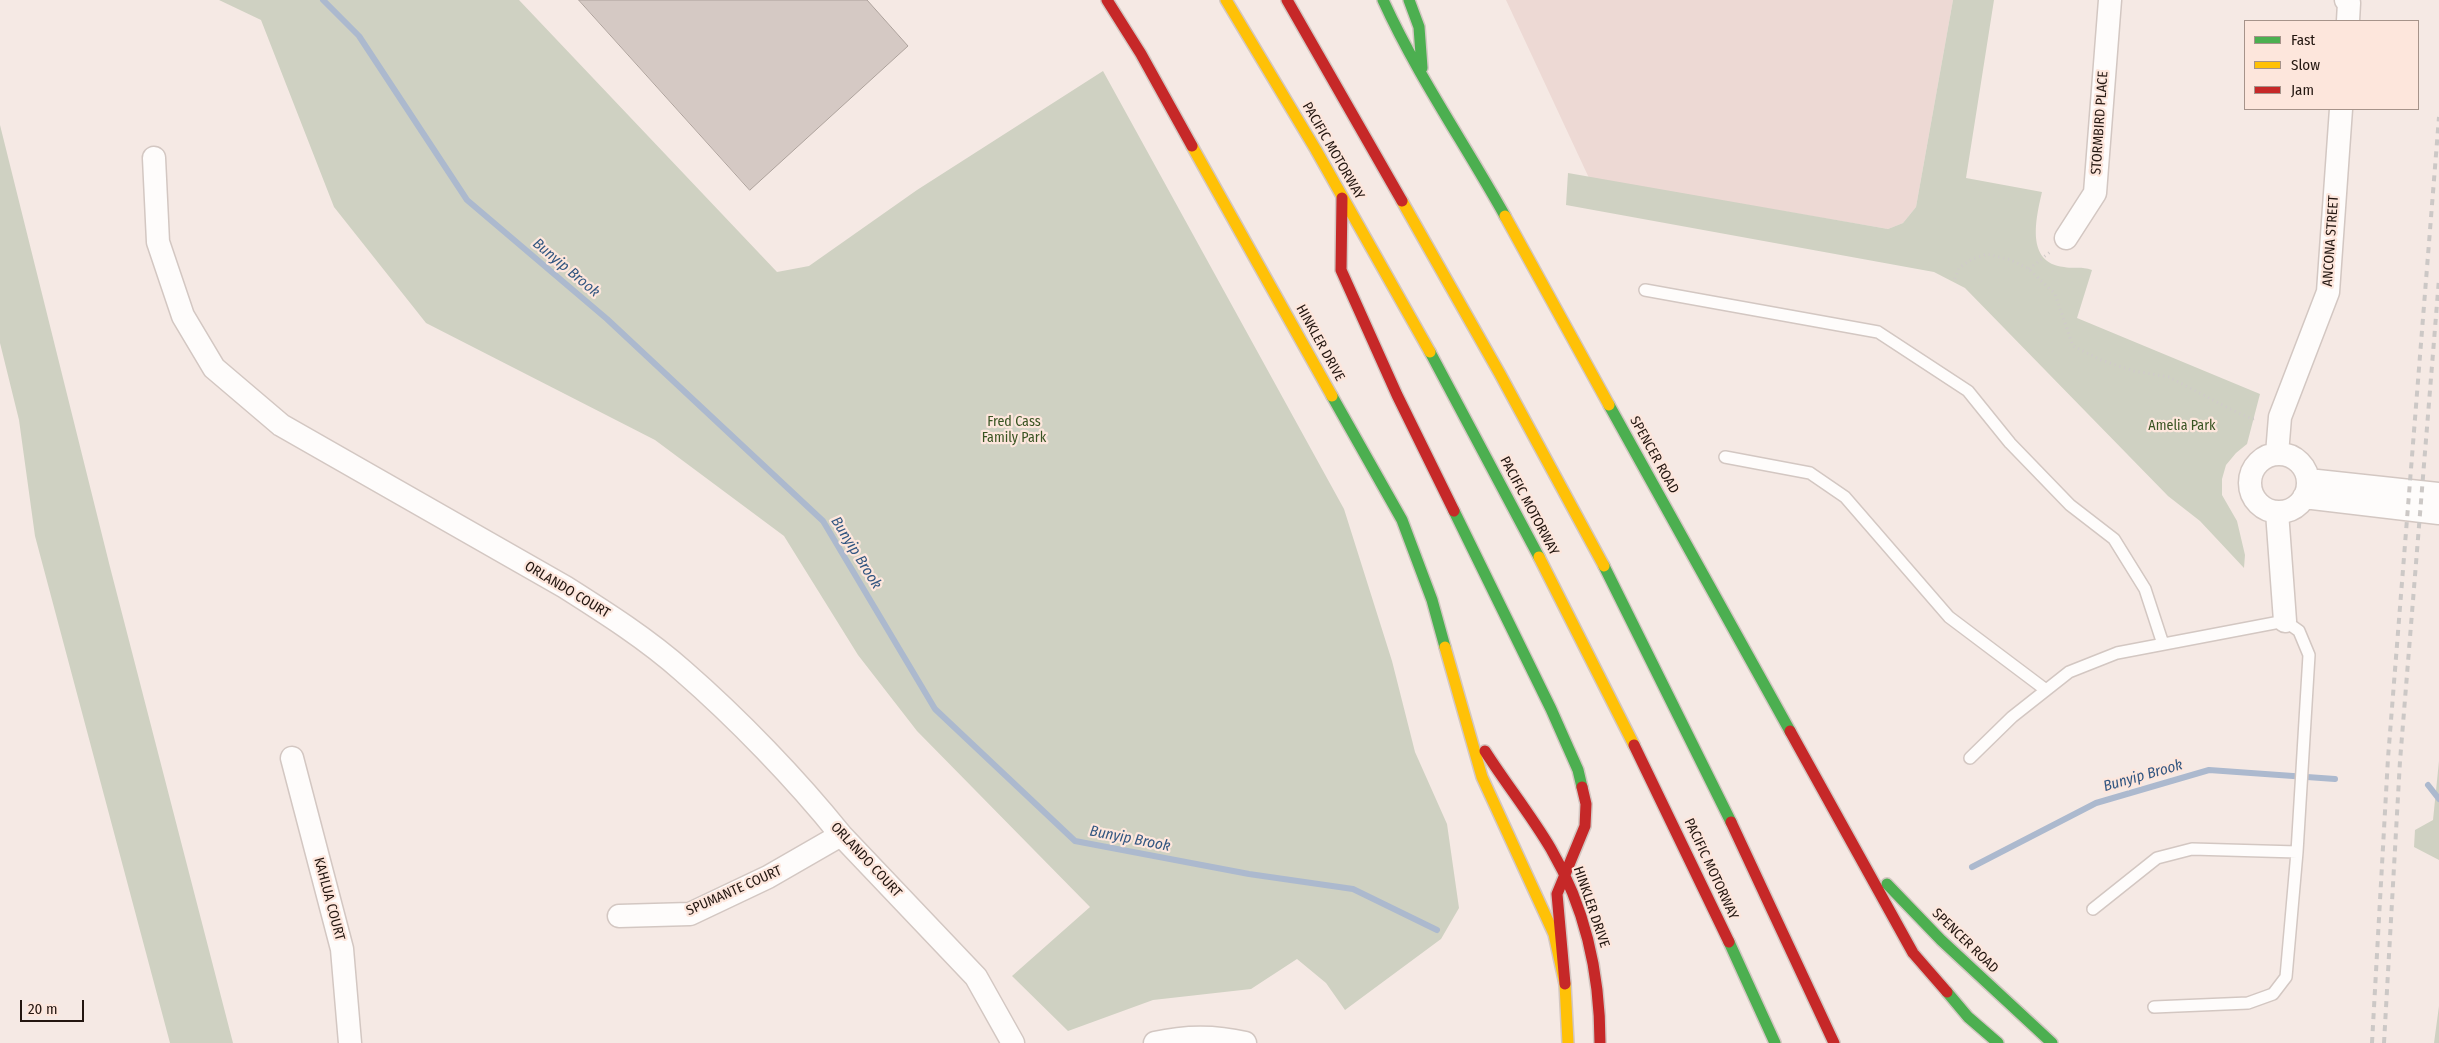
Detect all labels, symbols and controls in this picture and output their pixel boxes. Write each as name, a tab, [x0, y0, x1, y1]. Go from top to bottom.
legend	[2244, 20, 2419, 110]
text: Fast	[2291, 31, 2315, 49]
text: Slow	[2291, 56, 2320, 74]
street label: STORMBIRD PLACE	[2088, 71, 2112, 175]
text: Jam	[2291, 81, 2314, 99]
street label: PACIFIC MOTORWAY	[1298, 99, 1368, 203]
street label: ANCONA STREET	[2319, 195, 2343, 287]
water label: Bunyip Brook	[529, 235, 603, 301]
street label: HINKLER DRIVE	[1292, 302, 1348, 384]
park label: Fred Cass Family Park	[982, 414, 1046, 447]
street label: SPENCER ROAD	[1626, 414, 1682, 496]
park label: Amelia Park	[2148, 418, 2216, 434]
street label: PACIFIC MOTORWAY	[1496, 454, 1562, 558]
water label: Bunyip Brook	[827, 514, 885, 592]
street label: ORLANDO COURT	[521, 558, 613, 622]
water label: Bunyip Brook	[2101, 756, 2185, 796]
street label: PACIFIC MOTORWAY	[1680, 816, 1742, 922]
street label: ORLANDO COURT	[827, 819, 905, 901]
water label: Bunyip Brook	[1088, 822, 1172, 856]
street label: KAHLUA COURT	[310, 855, 348, 943]
street label: SPUMANTE COURT	[684, 863, 784, 919]
street label: HINKLER DRIVE	[1569, 864, 1613, 950]
street label: SPENCER ROAD	[1928, 905, 2002, 977]
scale bar	[22, 990, 86, 1022]
text: 20 m	[28, 1000, 58, 1018]

